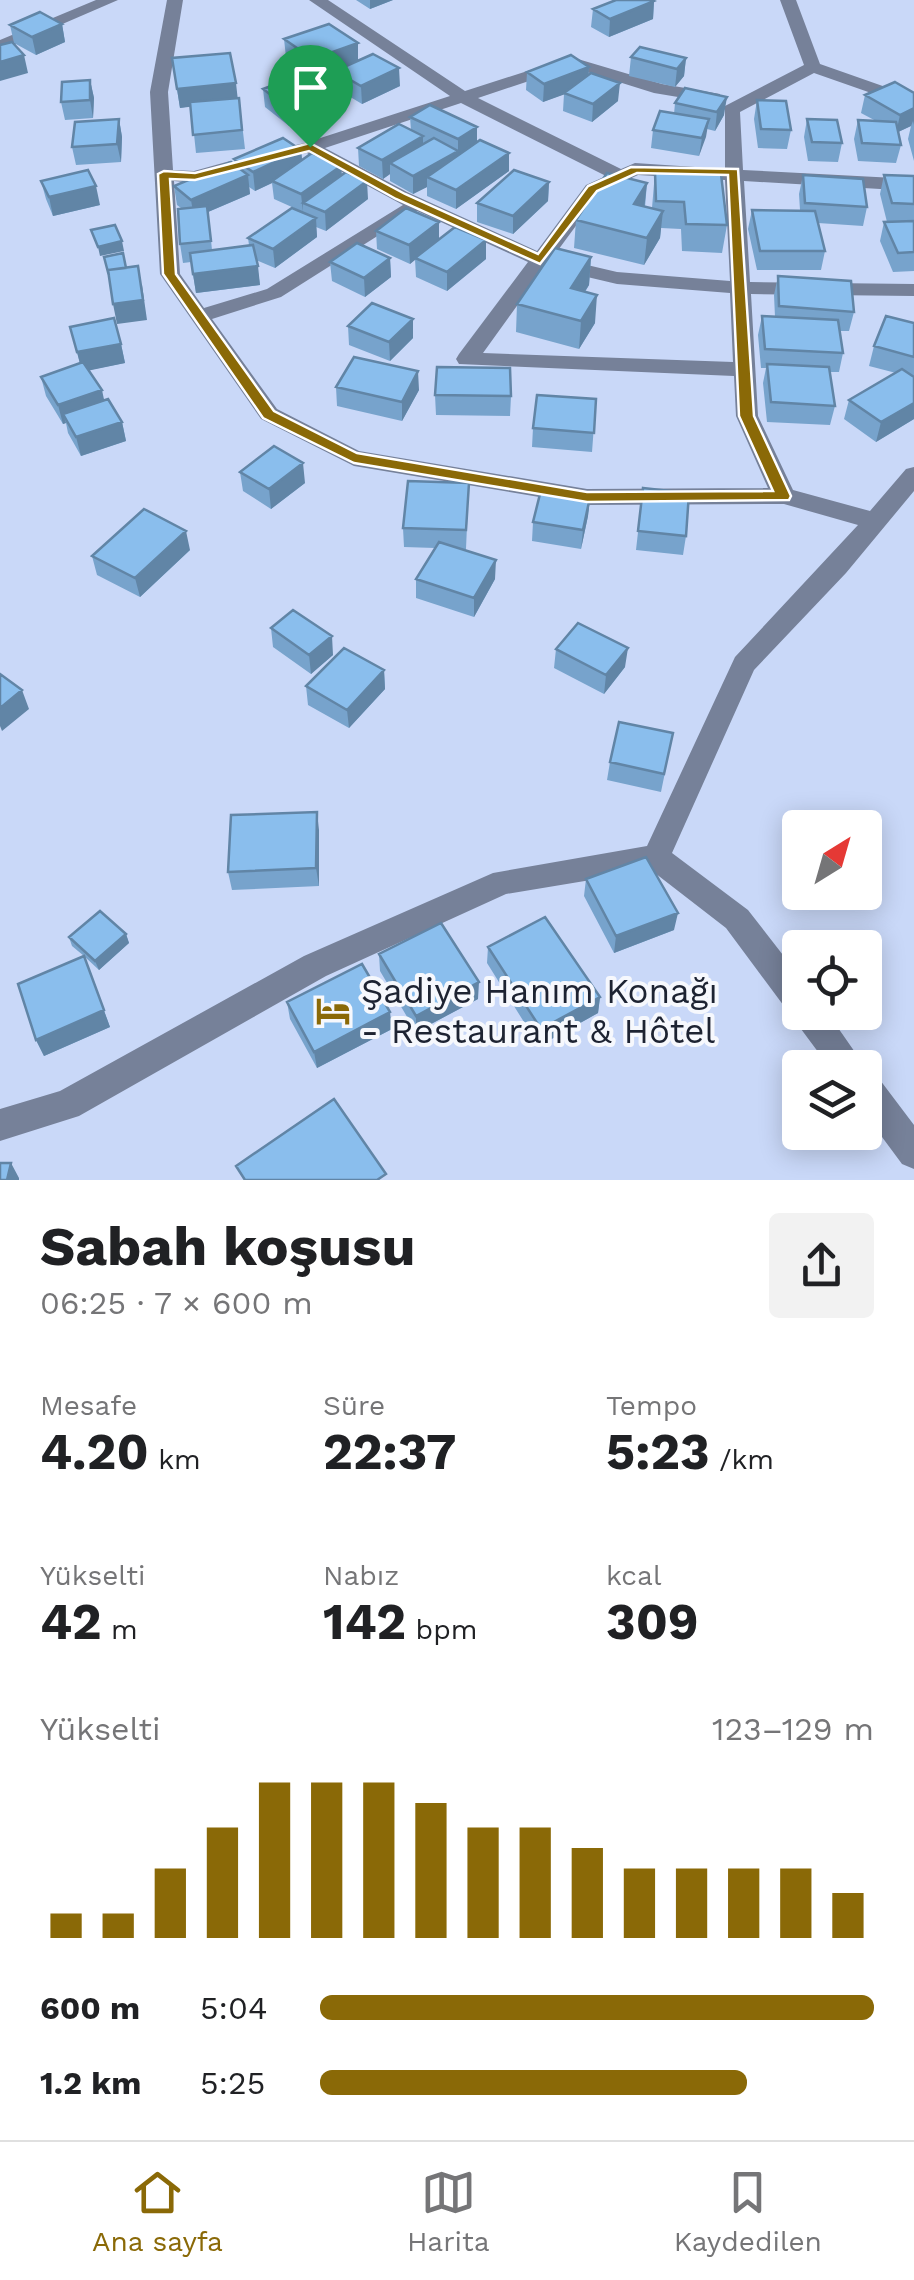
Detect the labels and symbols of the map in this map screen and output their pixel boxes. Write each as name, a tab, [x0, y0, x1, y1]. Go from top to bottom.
pin	[268, 45, 353, 148]
north arrow	[782, 810, 882, 910]
place label: Şadiye Hanım Konağı - Restaurant & Hôtel	[361, 970, 718, 1052]
hotel icon: Şadiye Hanım Konağı - Restaurant & Hôtel	[314, 992, 352, 1030]

